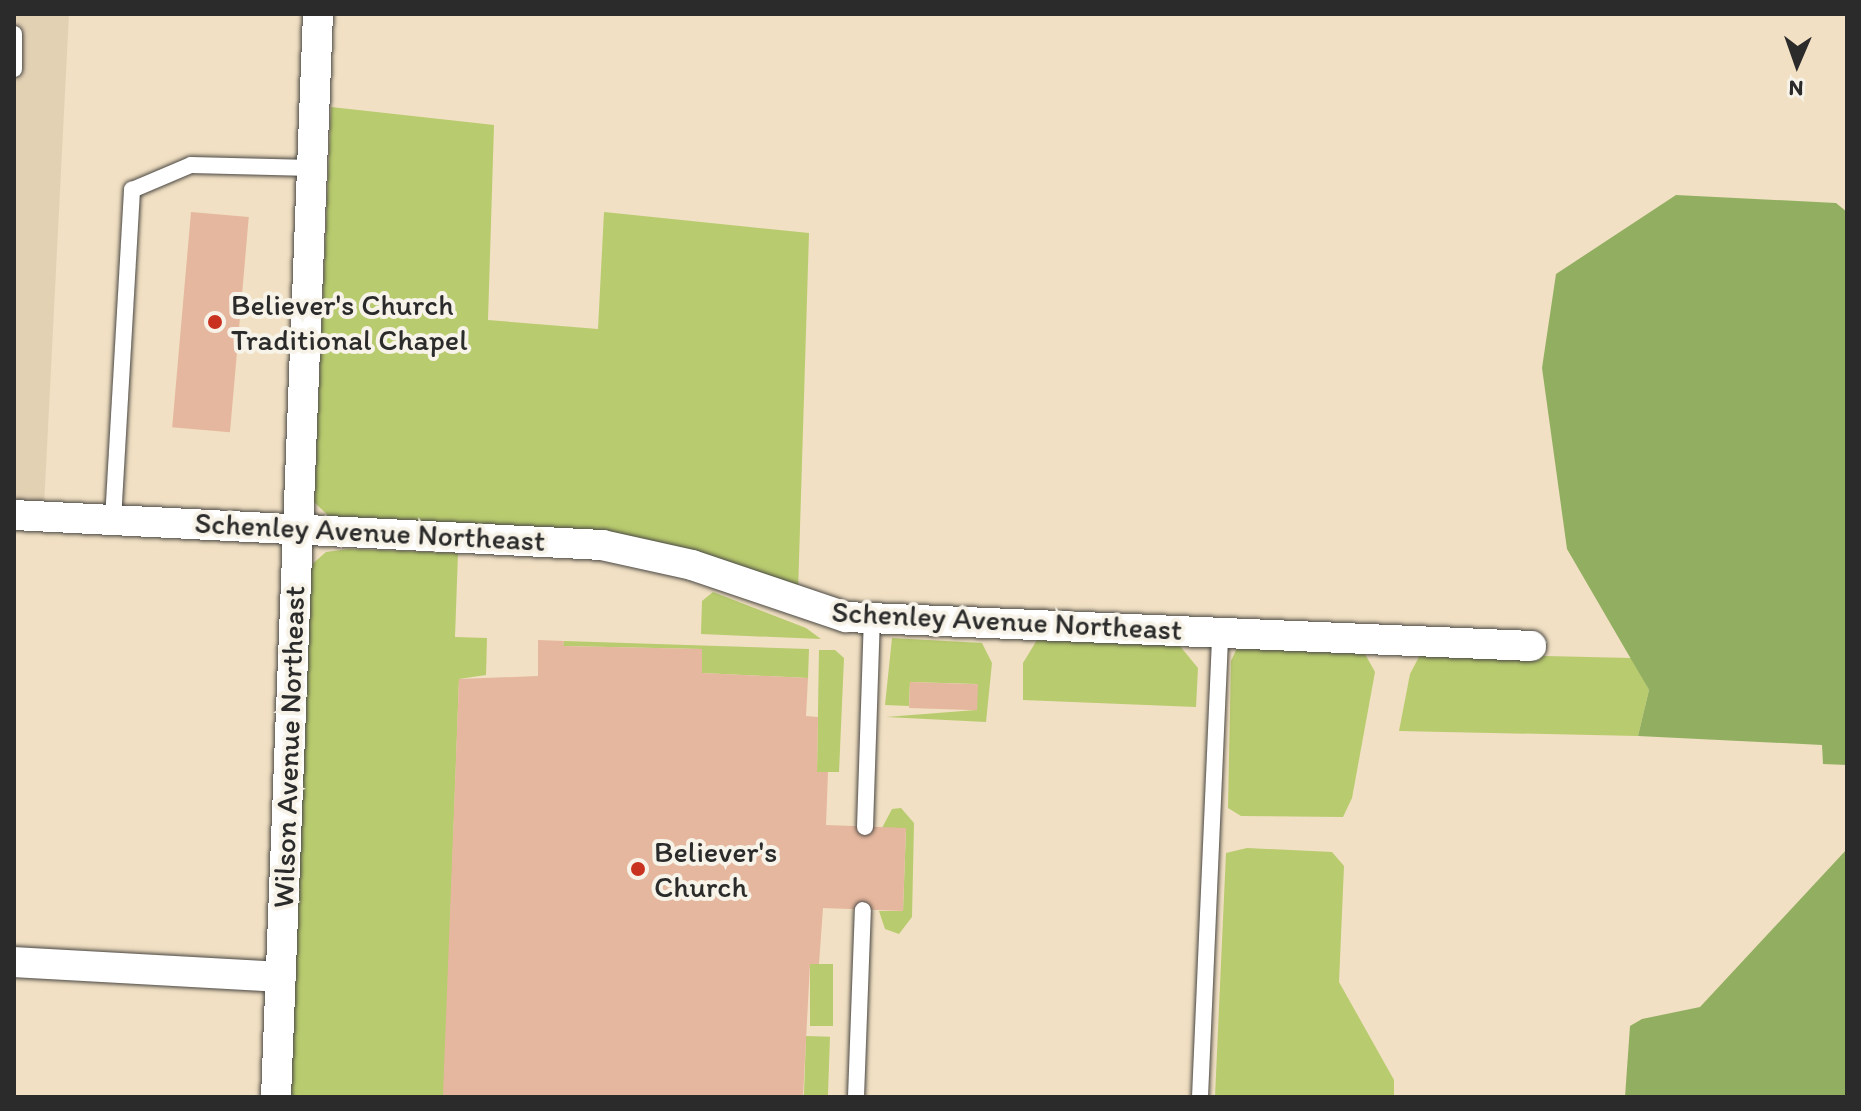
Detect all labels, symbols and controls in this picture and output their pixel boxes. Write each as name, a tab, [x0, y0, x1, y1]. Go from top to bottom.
north arrow	[1757, 24, 1837, 104]
text: N	[1788, 75, 1804, 102]
place label: Believer's Church Traditional Chapel	[231, 287, 467, 358]
marker: Believer's Church Traditional Chapel	[206, 313, 224, 331]
street label: Schenley Avenue Northeast	[194, 505, 546, 559]
street label: Wilson Avenue Northeast	[265, 585, 313, 909]
street label: Schenley Avenue Northeast	[831, 594, 1183, 648]
place label: Believer's Church	[654, 834, 777, 904]
marker: Believer's Church	[629, 860, 647, 878]

